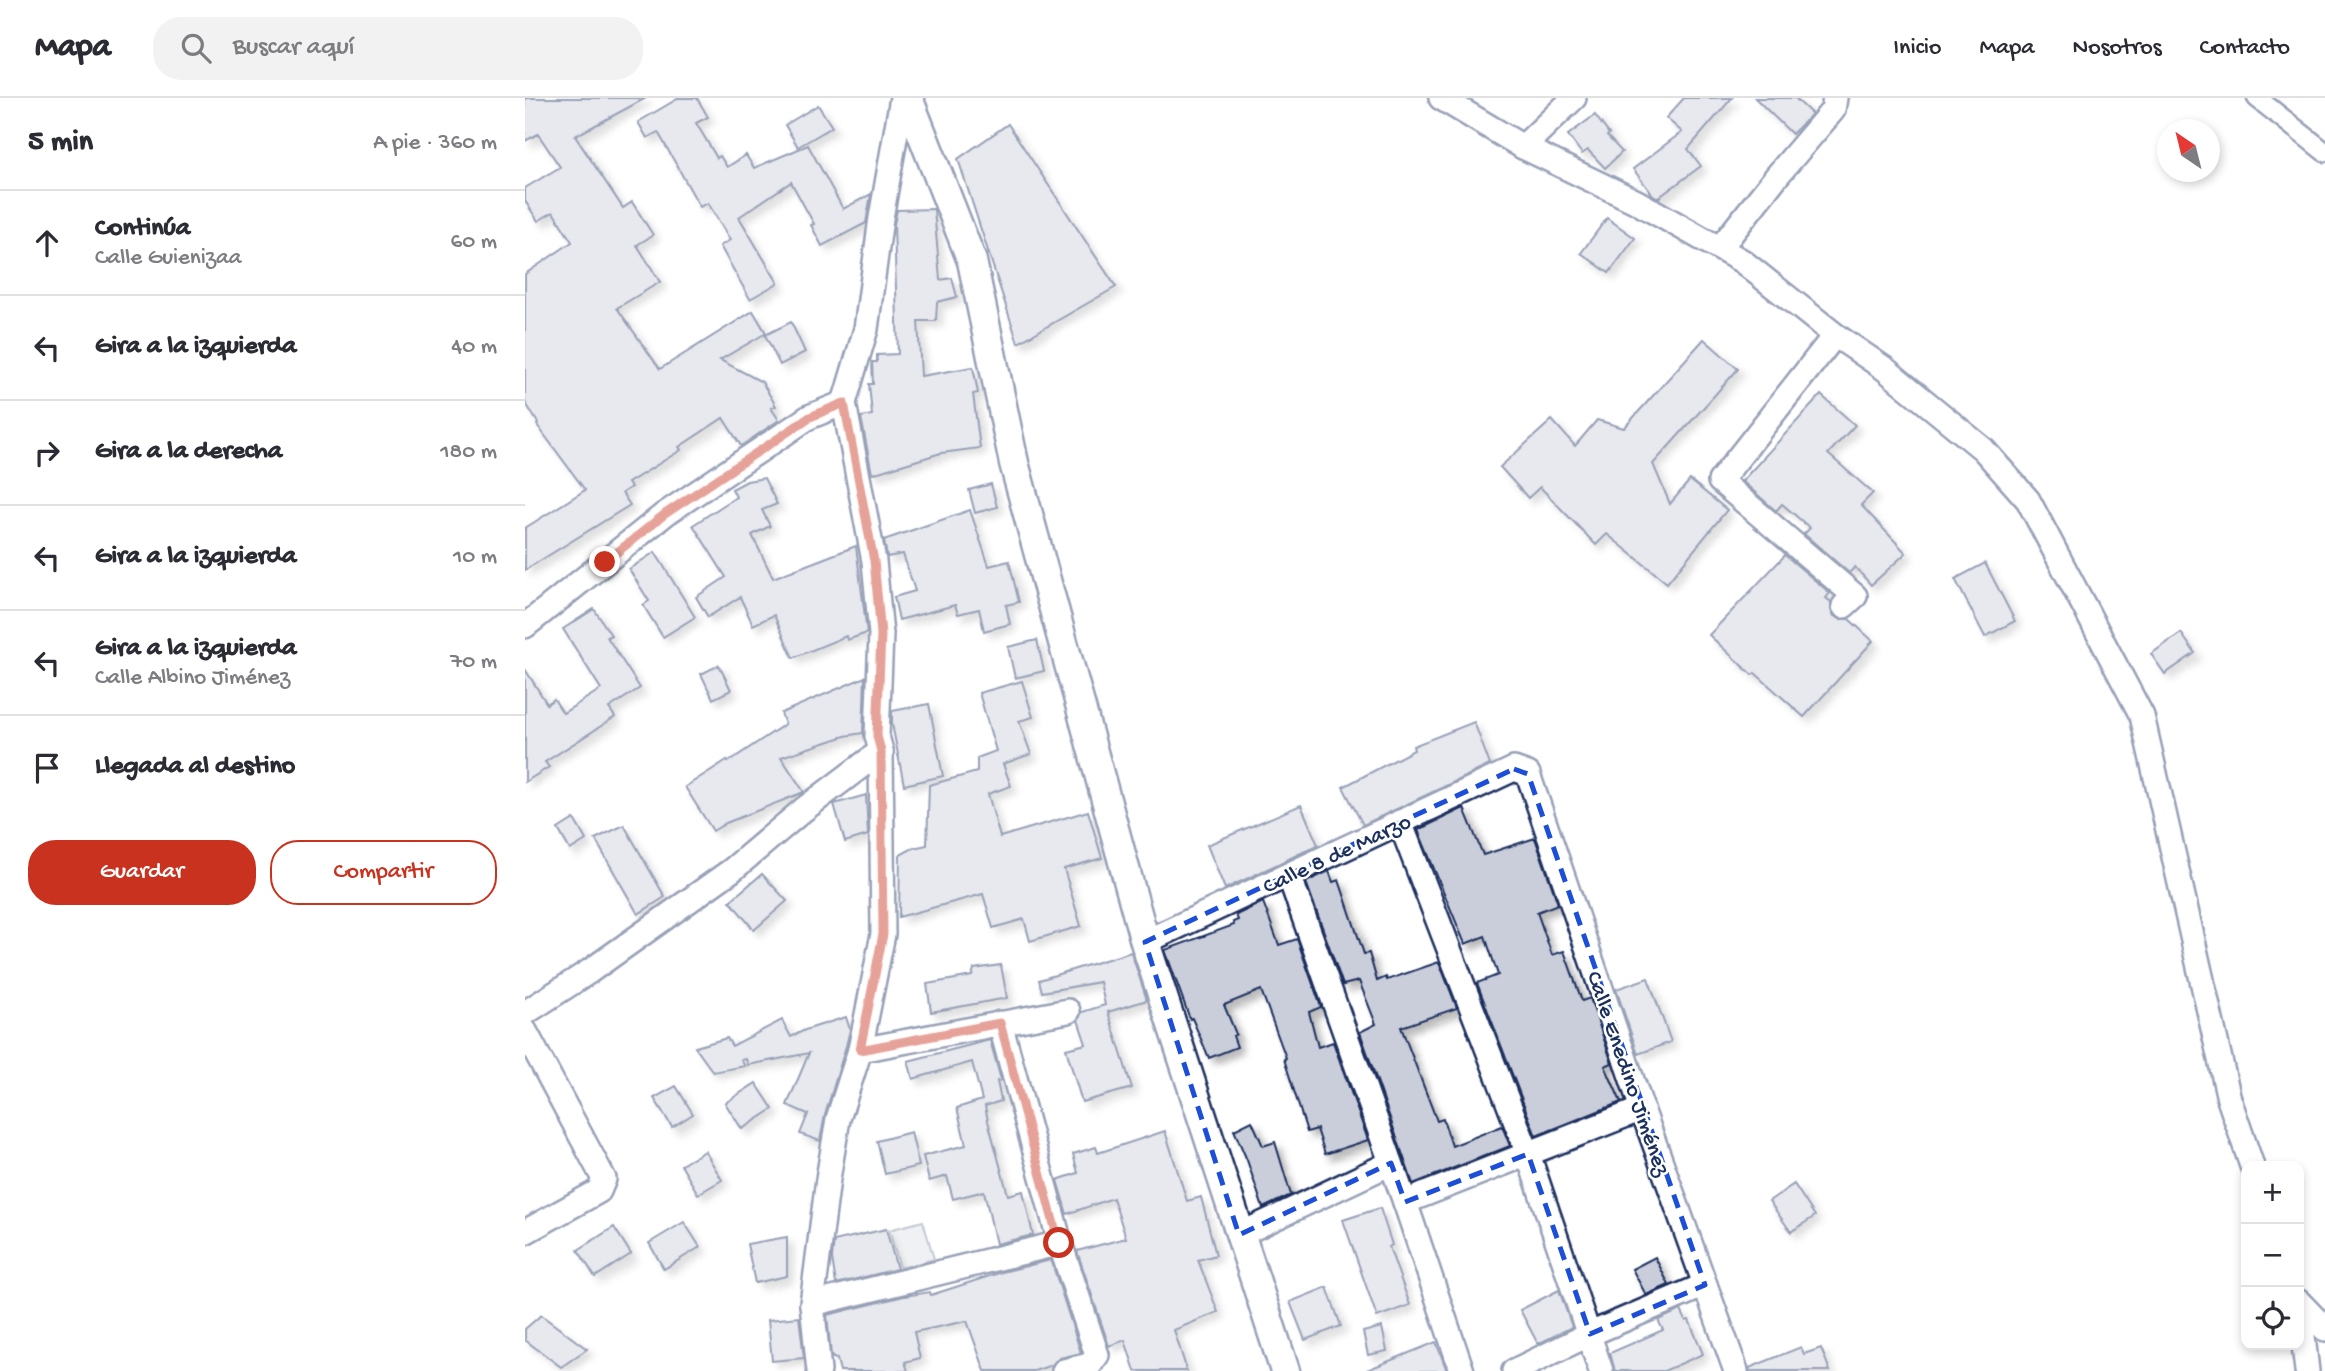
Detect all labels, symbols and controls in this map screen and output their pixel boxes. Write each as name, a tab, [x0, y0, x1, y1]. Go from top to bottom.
search box	[153, 17, 643, 80]
text: Mapa	[35, 29, 111, 67]
icon: search	[177, 29, 215, 67]
text: Buscar aquí	[233, 33, 354, 64]
text: Inicio	[1893, 34, 1941, 63]
text: Mapa	[1979, 34, 2035, 63]
text: Nosotros	[2073, 34, 2162, 63]
text: Contacto	[2200, 34, 2290, 63]
north arrow	[2157, 119, 2220, 182]
text: 5 min	[28, 126, 93, 161]
text: A pie · 360 m	[373, 130, 497, 157]
text: Continúa	[95, 214, 190, 245]
icon: ahead	[28, 224, 66, 262]
text: 60 m	[451, 229, 497, 256]
text: Calle Guienizaa	[95, 245, 241, 272]
icon: left	[28, 329, 66, 367]
text: Gira a la izquierda	[95, 332, 297, 363]
text: 40 m	[451, 334, 497, 361]
icon: right	[28, 434, 66, 472]
text: Gira a la derecha	[95, 437, 282, 468]
text: 180 m	[440, 439, 497, 466]
icon: left	[28, 539, 66, 577]
text: Gira a la izquierda	[95, 542, 297, 573]
text: 10 m	[453, 544, 497, 571]
route end	[589, 546, 620, 577]
text: Gira a la izquierda	[95, 634, 297, 665]
icon: left	[28, 644, 66, 682]
text: 70 m	[450, 649, 497, 676]
text: Calle Albino Jiménez	[95, 665, 290, 692]
icon: arrive	[28, 749, 66, 787]
text: Llegada al destino	[95, 752, 295, 783]
street label: Calle 8 de Marzo	[1259, 809, 1416, 901]
button: Guardar	[28, 840, 256, 905]
button: Compartir	[270, 840, 497, 905]
street label: Calle Enedino Jiménez	[1579, 968, 1675, 1181]
map controls	[2241, 1161, 2304, 1350]
button: +	[2241, 1161, 2304, 1224]
button: −	[2241, 1224, 2304, 1287]
route start	[1043, 1227, 1074, 1258]
button: locate	[2241, 1287, 2304, 1350]

